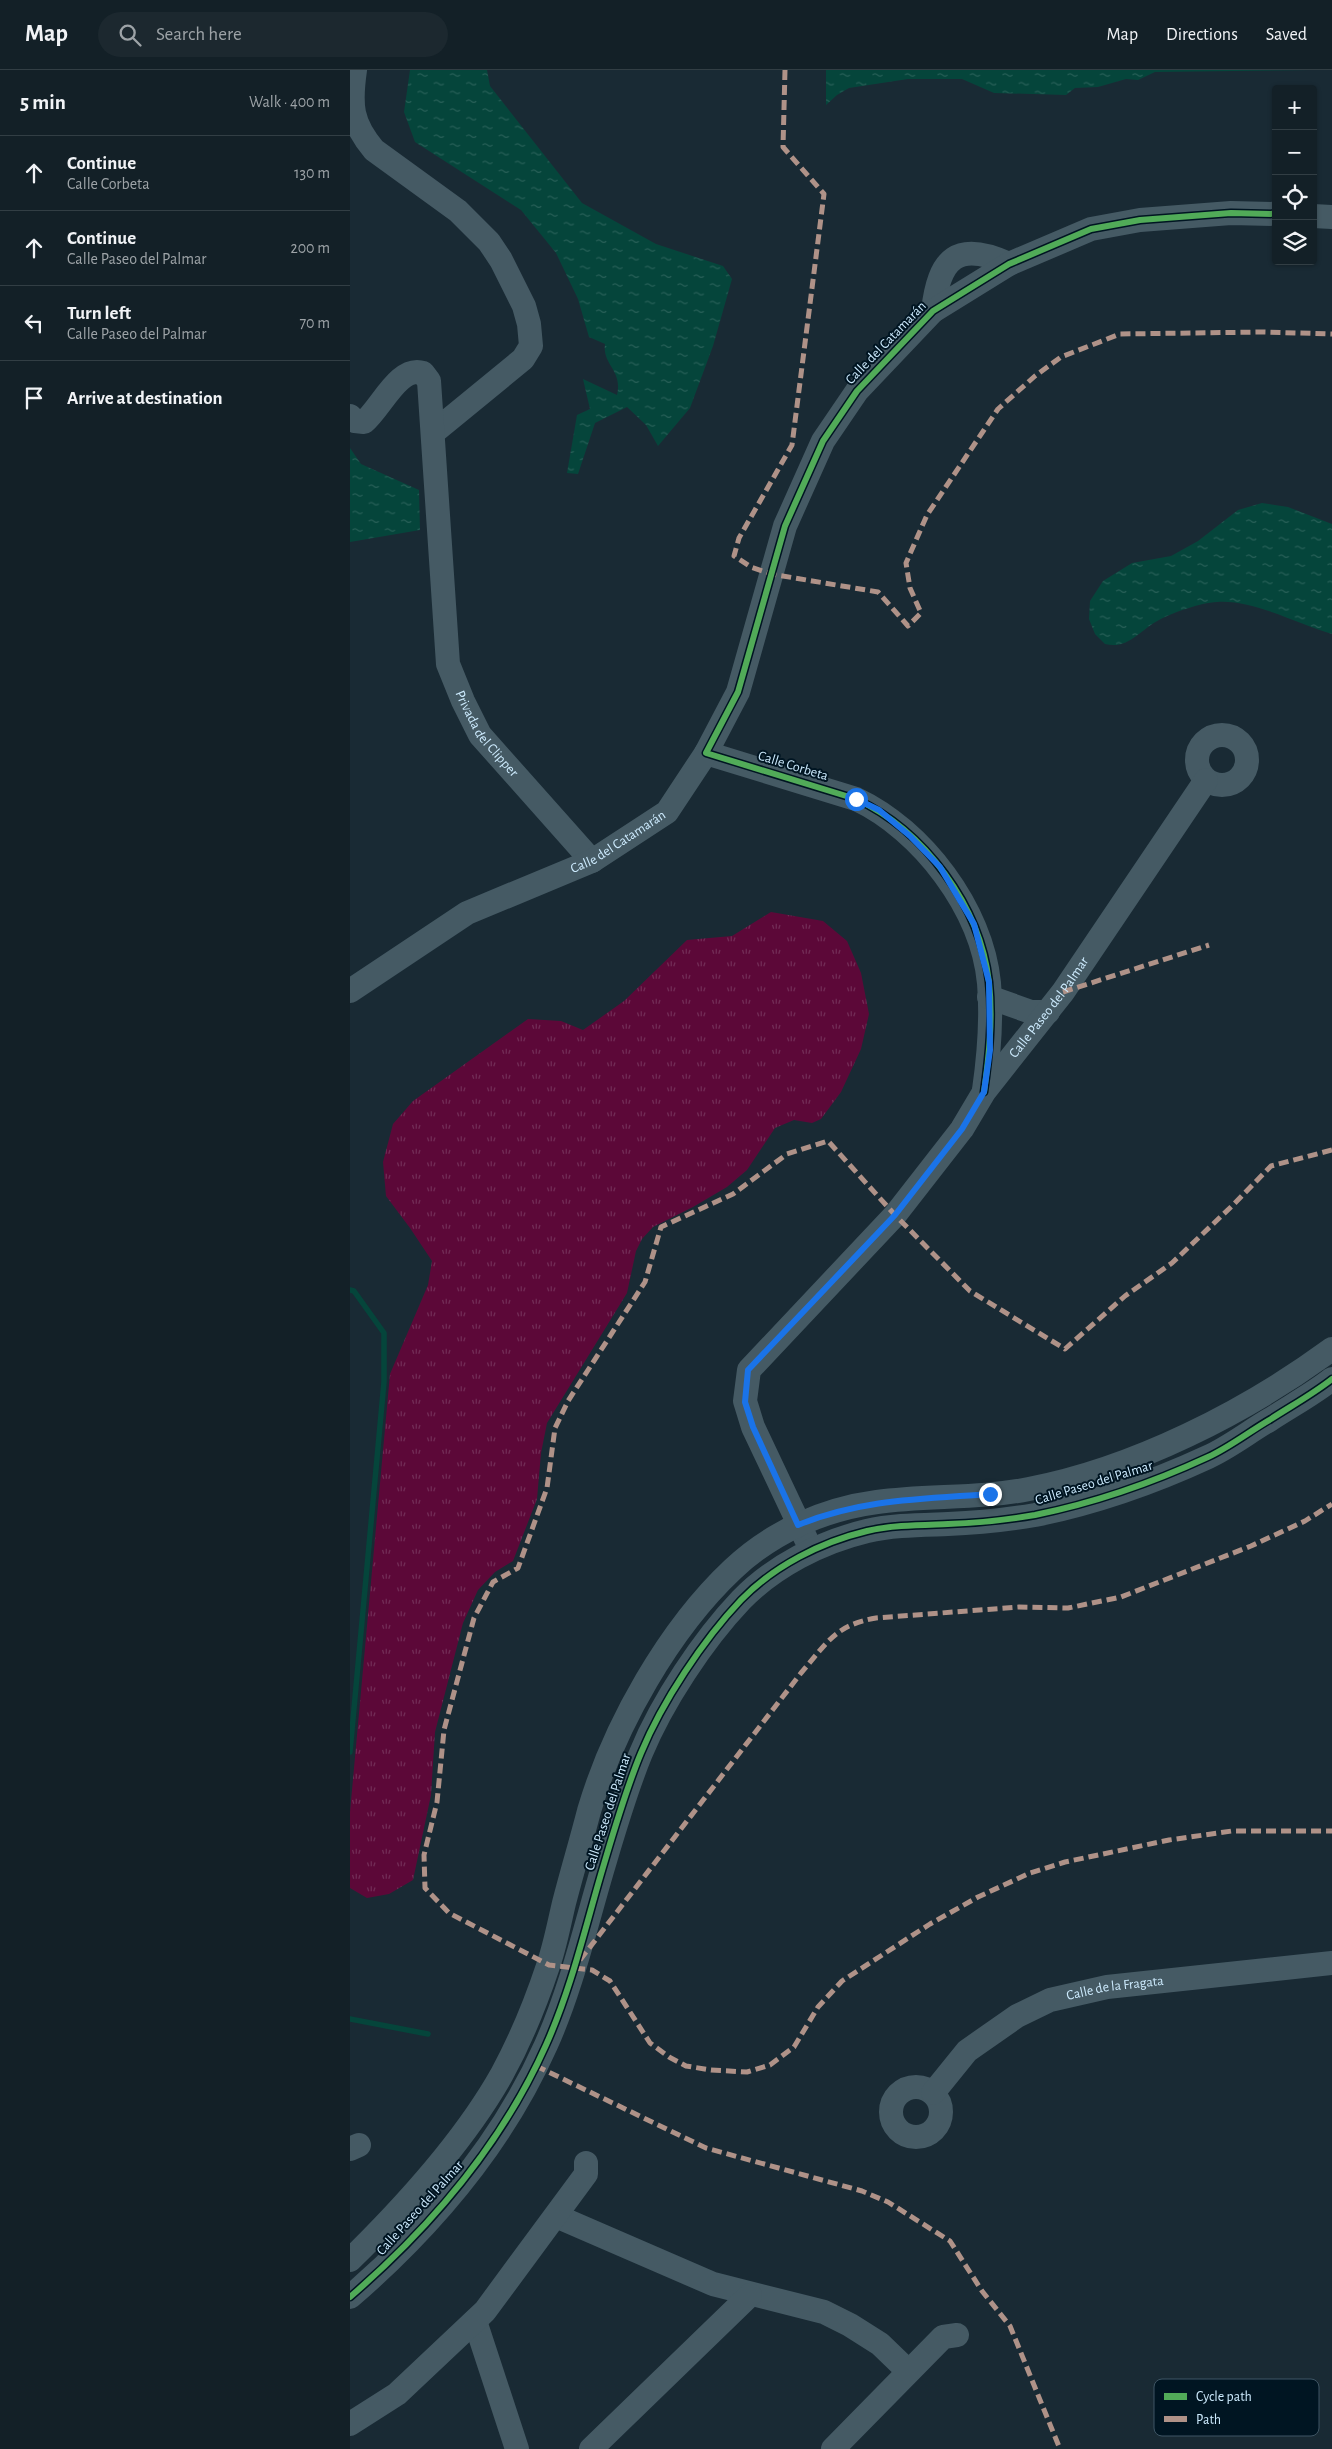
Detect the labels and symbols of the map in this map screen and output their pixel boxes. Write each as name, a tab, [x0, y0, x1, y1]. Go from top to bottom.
street label: Calle del Catamarán	[843, 299, 929, 387]
street label: Privada del Clipper	[453, 689, 521, 780]
street label: Calle Corbeta	[756, 749, 830, 783]
route start	[845, 788, 868, 811]
street label: Calle del Catamarán	[569, 808, 668, 876]
street label: Calle Paseo del Palmar	[1007, 954, 1092, 1061]
street label: Calle Paseo del Palmar	[1034, 1458, 1155, 1508]
route end	[979, 1483, 1002, 1506]
street label: Calle Paseo del Palmar	[582, 1751, 634, 1872]
street label: Calle de la Fragata	[1065, 1974, 1165, 2003]
street label: Calle Paseo del Palmar	[374, 2158, 466, 2258]
legend	[1154, 2379, 1319, 2436]
text: Cycle path	[1196, 2390, 1252, 2404]
text: Path	[1196, 2413, 1221, 2427]

